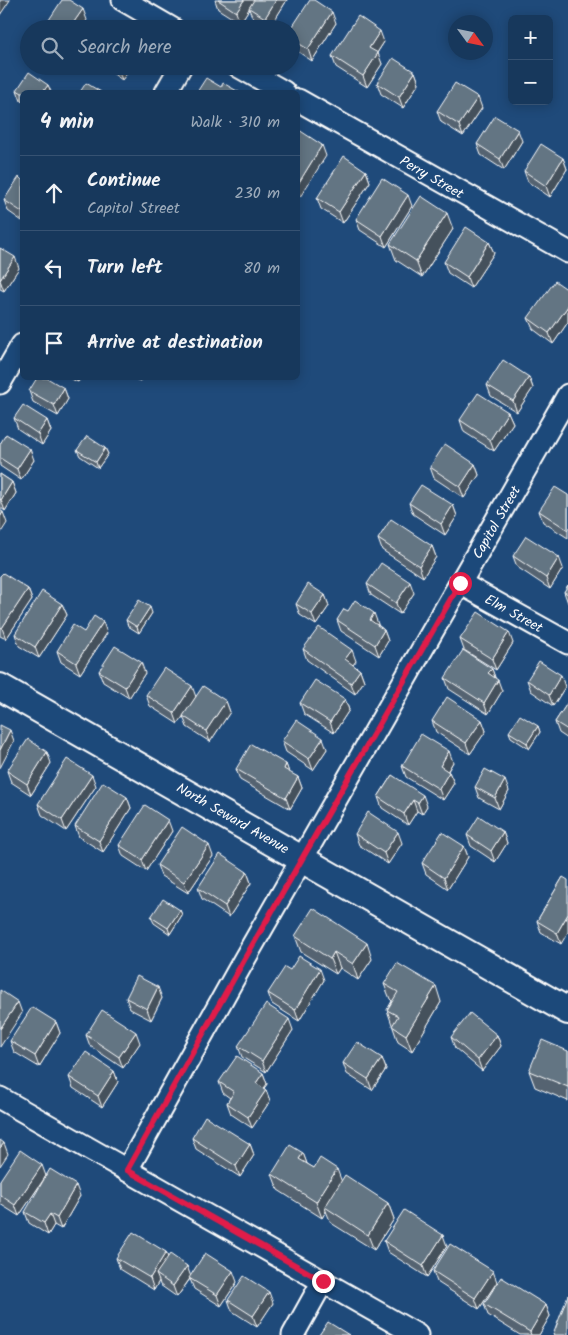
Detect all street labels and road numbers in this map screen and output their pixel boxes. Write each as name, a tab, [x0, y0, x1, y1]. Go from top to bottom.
street label: Perry Street	[395, 151, 468, 205]
street label: Capitol Street	[467, 481, 527, 563]
street label: Elm Street	[480, 589, 547, 639]
street label: North Seward Avenue	[172, 778, 294, 861]

